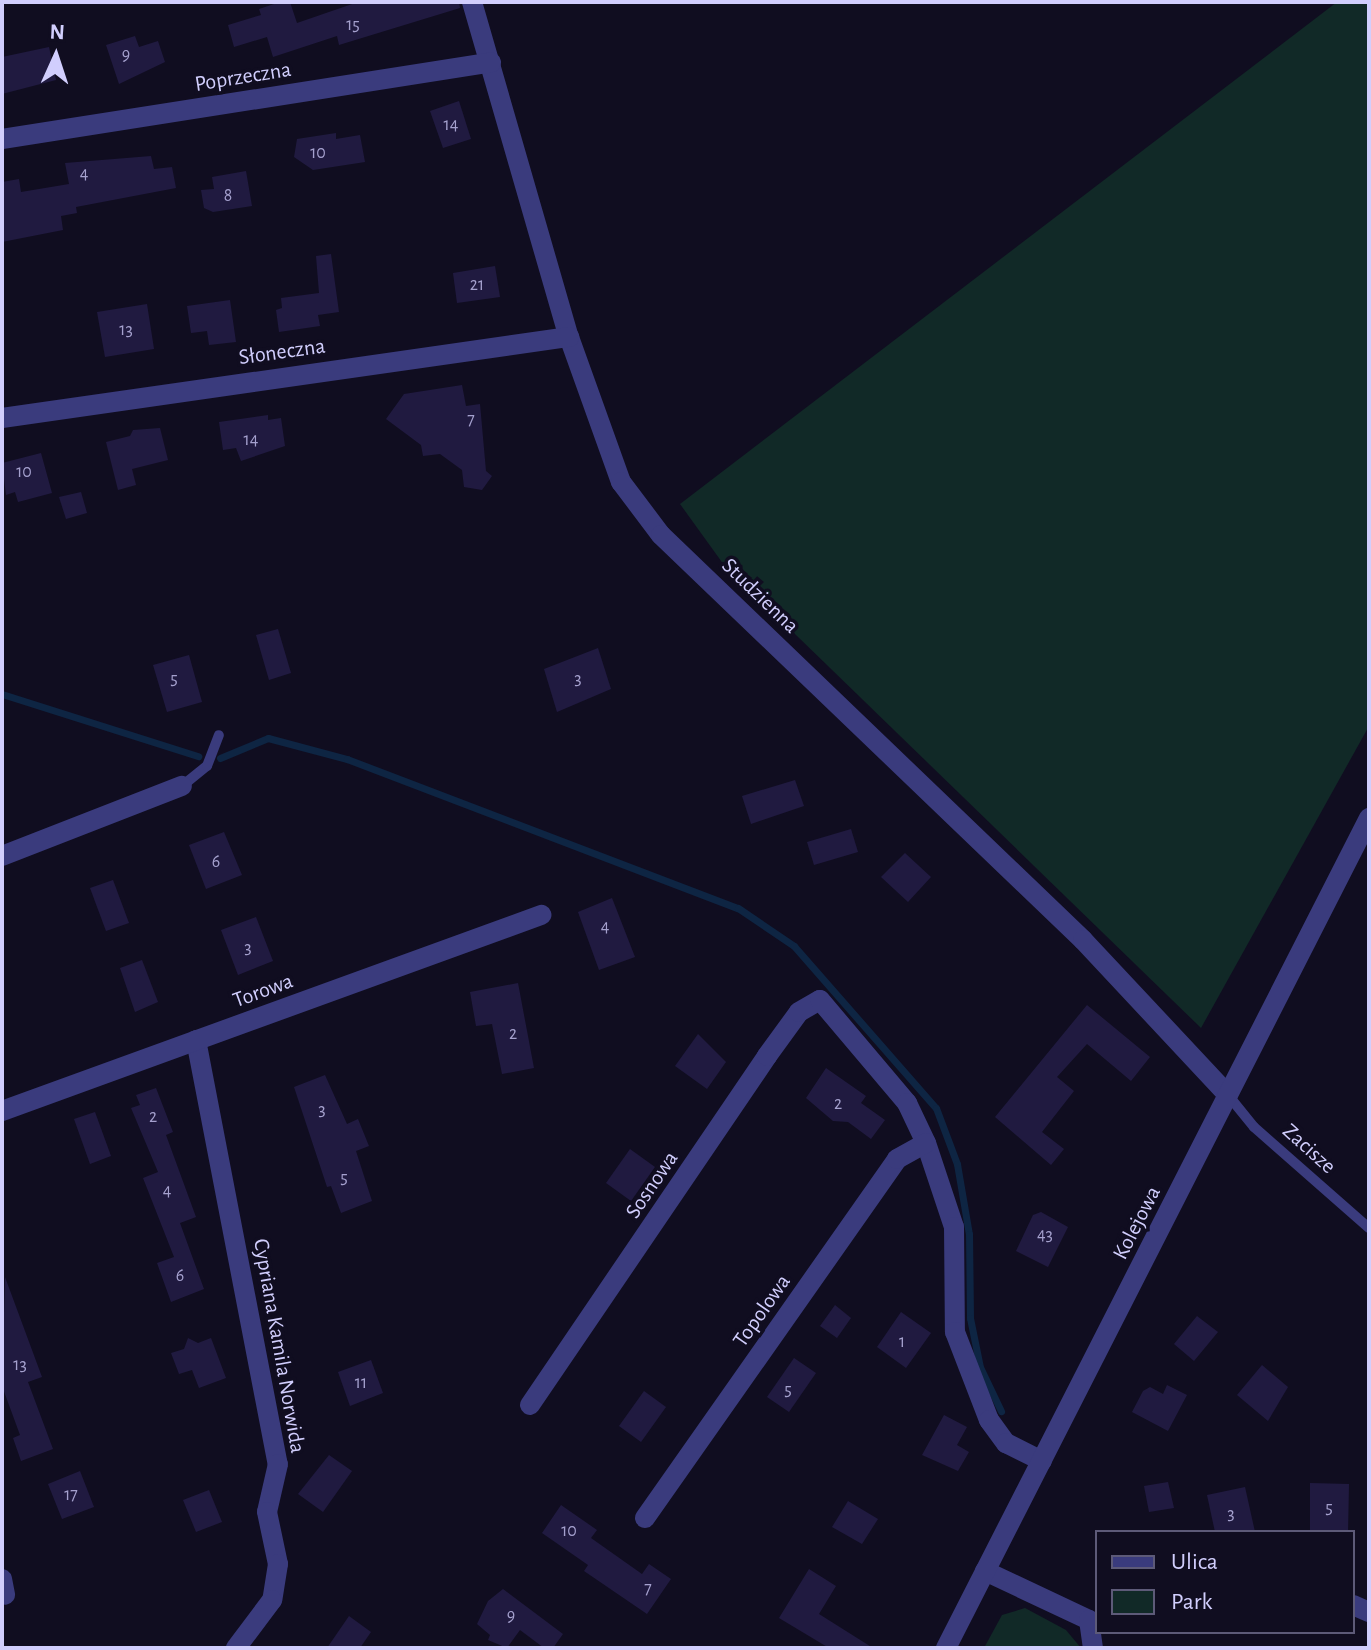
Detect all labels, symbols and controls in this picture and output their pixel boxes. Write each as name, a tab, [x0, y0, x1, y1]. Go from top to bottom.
house number: 15	[346, 14, 360, 36]
north arrow	[16, 16, 96, 96]
text: N	[49, 21, 65, 43]
house number: 9	[122, 44, 130, 66]
street label: Poprzeczna	[193, 56, 293, 98]
house number: 14	[444, 114, 458, 136]
house number: 10	[310, 142, 326, 164]
house number: 4	[80, 163, 88, 185]
house number: 8	[224, 185, 232, 207]
house number: 21	[470, 274, 484, 296]
house number: 13	[119, 319, 133, 341]
street label: Słoneczna	[237, 333, 327, 371]
house number: 7	[467, 409, 475, 431]
house number: 14	[244, 429, 258, 451]
house number: 10	[16, 461, 32, 483]
street label: Studzienna	[716, 553, 804, 639]
house number: 5	[170, 668, 178, 690]
house number: 3	[574, 668, 582, 690]
house number: 6	[212, 851, 220, 873]
house number: 4	[601, 916, 609, 938]
house number: 3	[244, 937, 252, 959]
street label: Torowa	[229, 968, 297, 1014]
house number: 2	[509, 1023, 517, 1045]
house number: 2	[834, 1093, 842, 1115]
house number: 3	[318, 1099, 326, 1121]
house number: 2	[149, 1106, 157, 1128]
street label: Zacisze	[1277, 1118, 1341, 1180]
street label: Sosnowa	[620, 1146, 684, 1224]
house number: 5	[340, 1167, 348, 1189]
house number: 4	[163, 1180, 171, 1202]
street label: Kolejowa	[1107, 1182, 1167, 1264]
house number: 43	[1037, 1224, 1053, 1246]
street label: Cypriana Kamila Norwida	[247, 1237, 311, 1455]
house number: 6	[176, 1265, 184, 1287]
street label: Topolowa	[727, 1270, 797, 1352]
house number: 1	[899, 1331, 905, 1353]
house number: 13	[13, 1354, 27, 1376]
house number: 11	[355, 1372, 367, 1394]
house number: 5	[784, 1379, 792, 1401]
house number: 17	[64, 1484, 78, 1506]
house number: 5	[1325, 1497, 1333, 1519]
house number: 3	[1227, 1503, 1235, 1525]
house number: 10	[561, 1520, 577, 1542]
legend	[1095, 1530, 1355, 1634]
text: Ulica	[1171, 1550, 1218, 1574]
house number: 7	[644, 1578, 652, 1600]
text: Park	[1171, 1590, 1212, 1614]
house number: 9	[507, 1605, 515, 1627]

